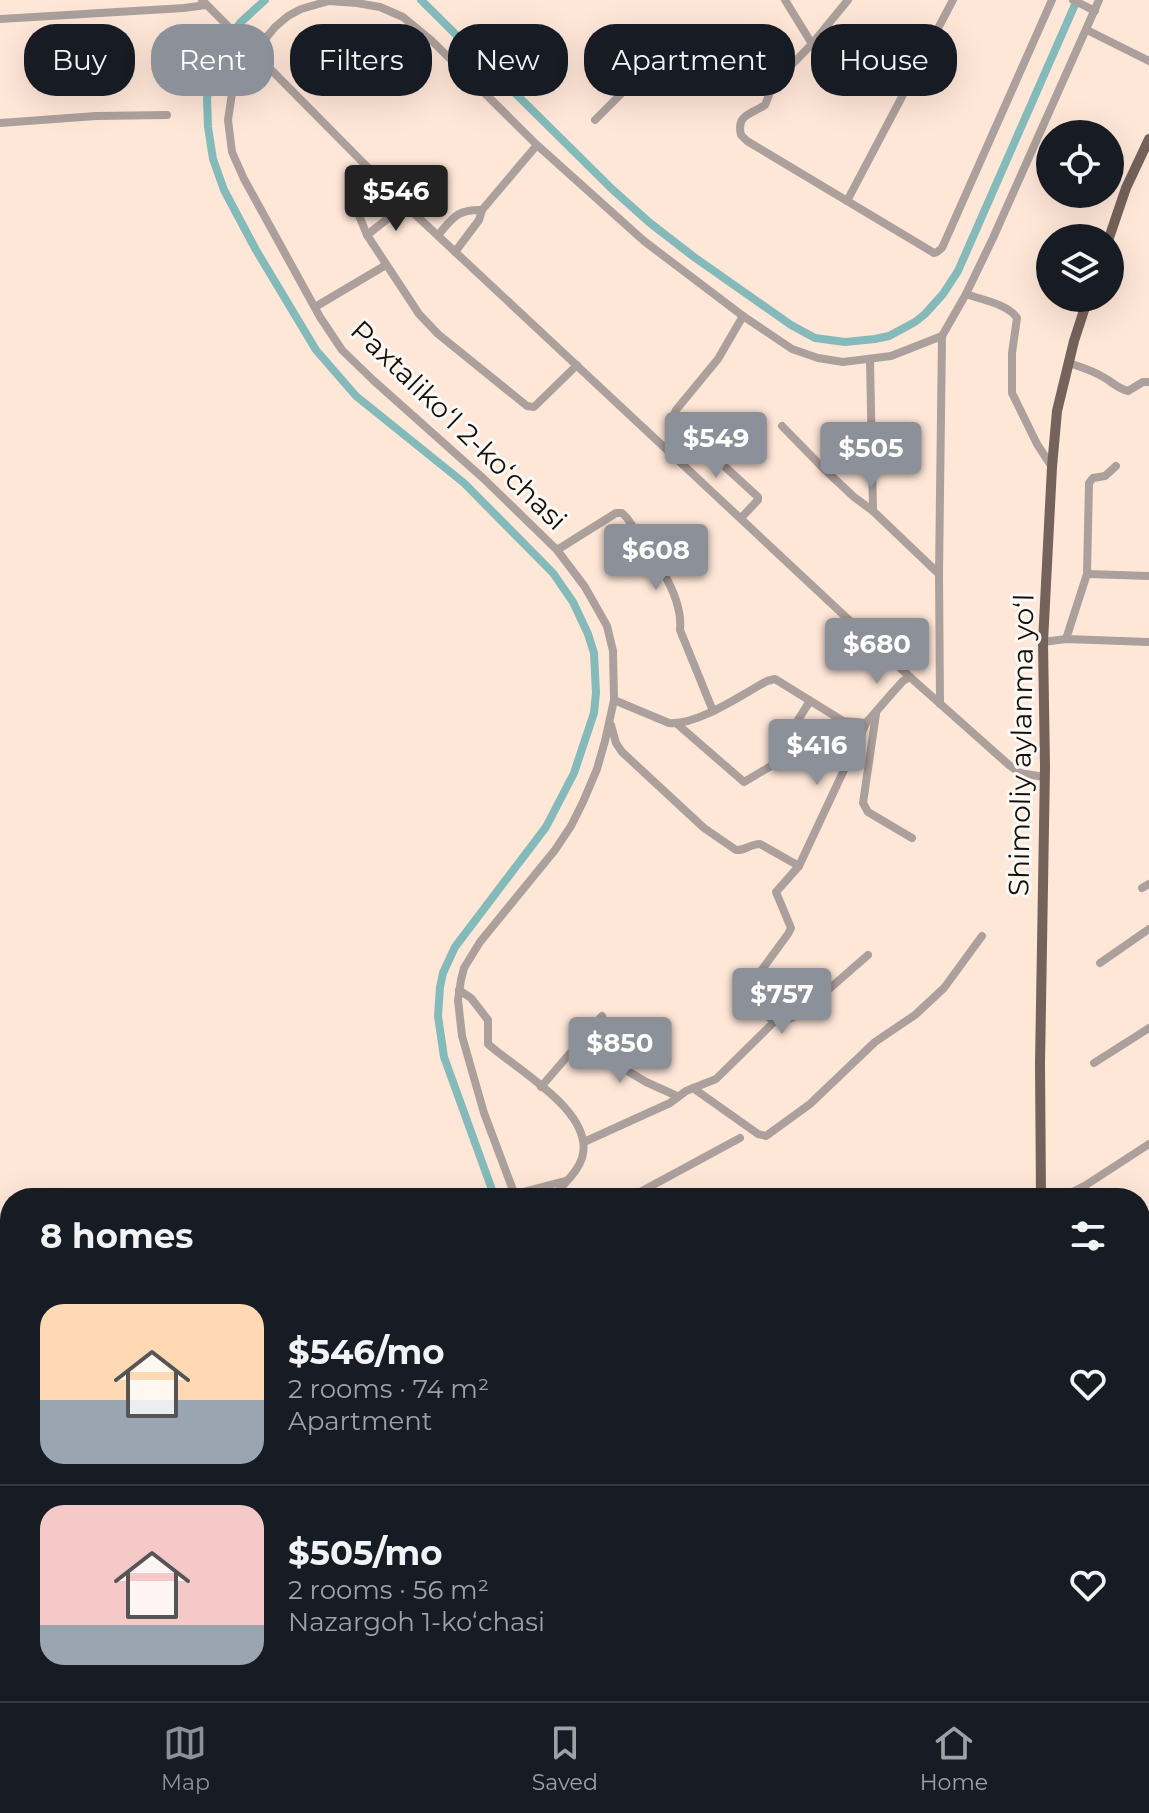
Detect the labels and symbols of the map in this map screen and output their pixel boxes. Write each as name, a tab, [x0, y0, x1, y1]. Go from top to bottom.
pin: $546	[349, 165, 443, 233]
street label: Paxtalikoʻl 2-koʻchasi	[344, 313, 574, 537]
pin: $549	[669, 412, 763, 480]
pin: $505	[824, 422, 918, 490]
pin: $608	[609, 524, 703, 592]
street label: Shimoliy aylanma yoʻl	[1001, 594, 1041, 896]
pin: $680	[830, 618, 924, 686]
pin: $416	[770, 719, 864, 787]
pin: $757	[735, 968, 829, 1036]
pin: $850	[573, 1017, 667, 1085]

